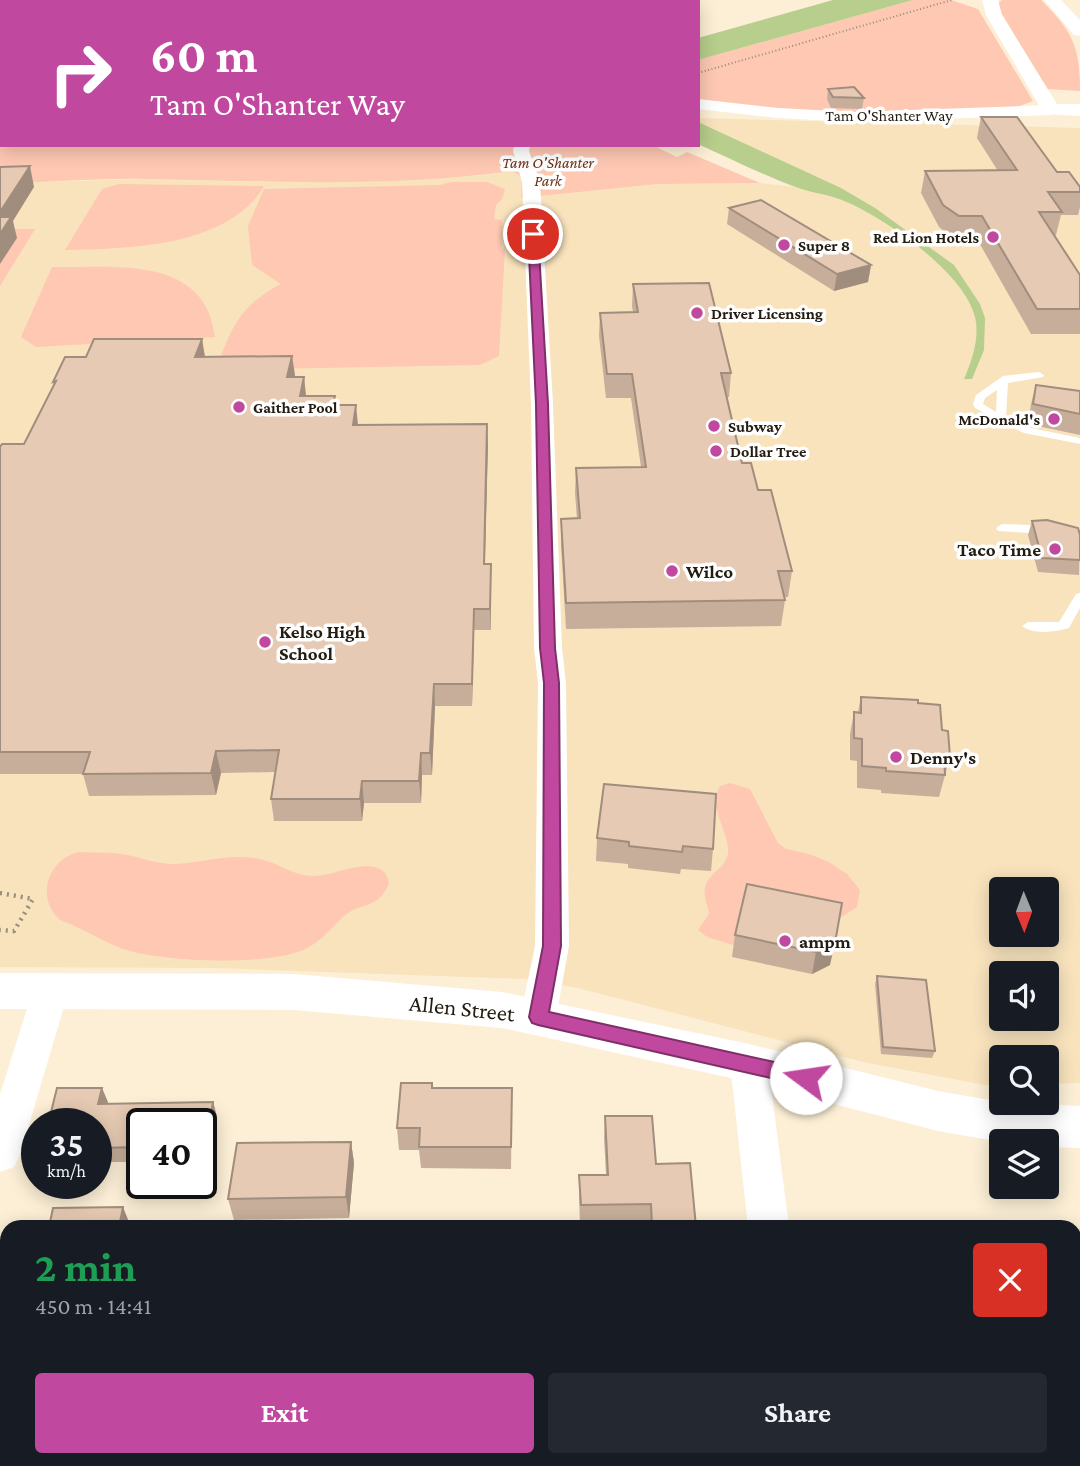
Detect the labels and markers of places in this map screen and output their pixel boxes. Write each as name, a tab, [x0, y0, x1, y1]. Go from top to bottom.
pin	[503, 204, 563, 264]
place label: Red Lion Hotels	[873, 229, 979, 246]
marker: Red Lion Hotels	[985, 229, 1001, 245]
marker: Super 8	[776, 237, 792, 253]
place label: Super 8	[798, 237, 850, 254]
marker: Driver Licensing	[689, 305, 705, 321]
place label: Driver Licensing	[711, 305, 823, 322]
marker: Gaither Pool	[231, 399, 247, 415]
place label: Gaither Pool	[253, 399, 338, 416]
place label: McDonald's	[958, 411, 1040, 428]
marker: McDonald's	[1046, 411, 1062, 427]
marker: Subway	[706, 418, 722, 434]
place label: Subway	[728, 418, 782, 435]
marker: Dollar Tree	[708, 443, 724, 459]
place label: Dollar Tree	[730, 443, 807, 460]
place label: Taco Time	[957, 539, 1041, 560]
marker: Taco Time	[1047, 541, 1063, 557]
place label: Wilco	[685, 561, 733, 582]
marker: Wilco	[664, 563, 680, 579]
place label: Kelso High School	[279, 621, 366, 664]
marker: Kelso High School	[257, 634, 273, 650]
place label: Denny's	[910, 747, 976, 768]
marker: Denny's	[888, 749, 904, 765]
place label: ampm	[799, 931, 851, 952]
marker: ampm	[777, 933, 793, 949]

